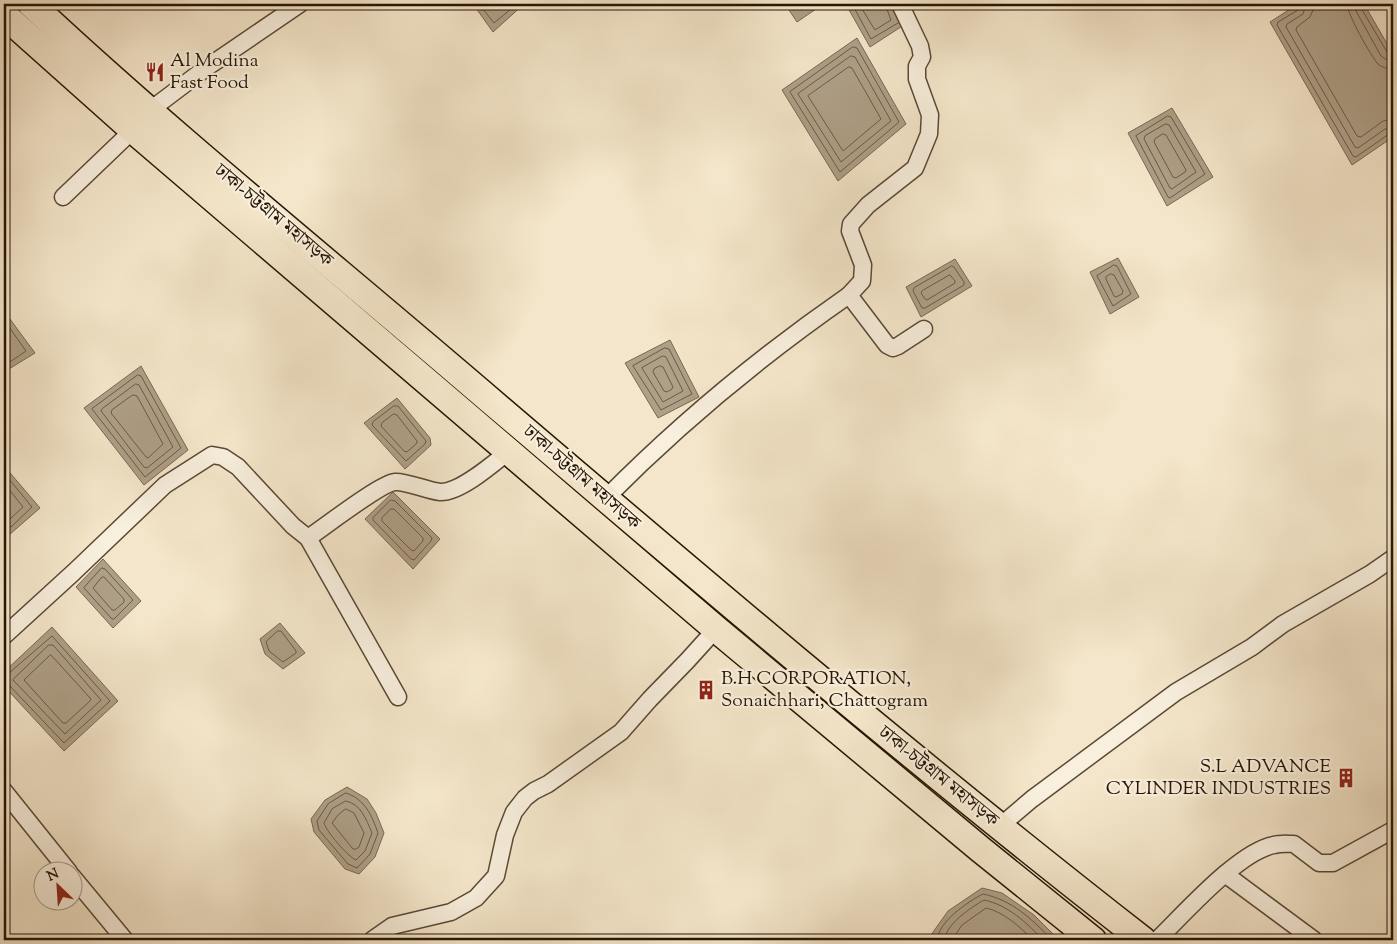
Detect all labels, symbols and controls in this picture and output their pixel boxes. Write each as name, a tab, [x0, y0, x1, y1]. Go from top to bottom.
place label: Al Modina Fast Food	[170, 48, 259, 97]
restaurant icon: Al Modina Fast Food	[144, 61, 166, 83]
street label: ঢাকা-চট্টগ্রাম মহাসড়ক	[207, 157, 339, 274]
street label: ঢাকা-চট্টগ্রাম মহাসড়ক	[516, 419, 646, 537]
place label: B.H CORPORATION, Sonaichhari, Chattogram	[721, 666, 928, 715]
building icon: B.H CORPORATION, Sonaichhari, Chattogram	[695, 679, 717, 701]
street label: ঢাকা-চট্টগ্রাম মহাসড়ক	[871, 719, 1005, 834]
place label: S.L ADVANCE CYLINDER INDUSTRIES	[1106, 754, 1332, 803]
building icon: S.L ADVANCE CYLINDER INDUSTRIES	[1335, 767, 1357, 789]
north arrow	[32, 862, 82, 912]
text: N	[44, 865, 63, 887]

